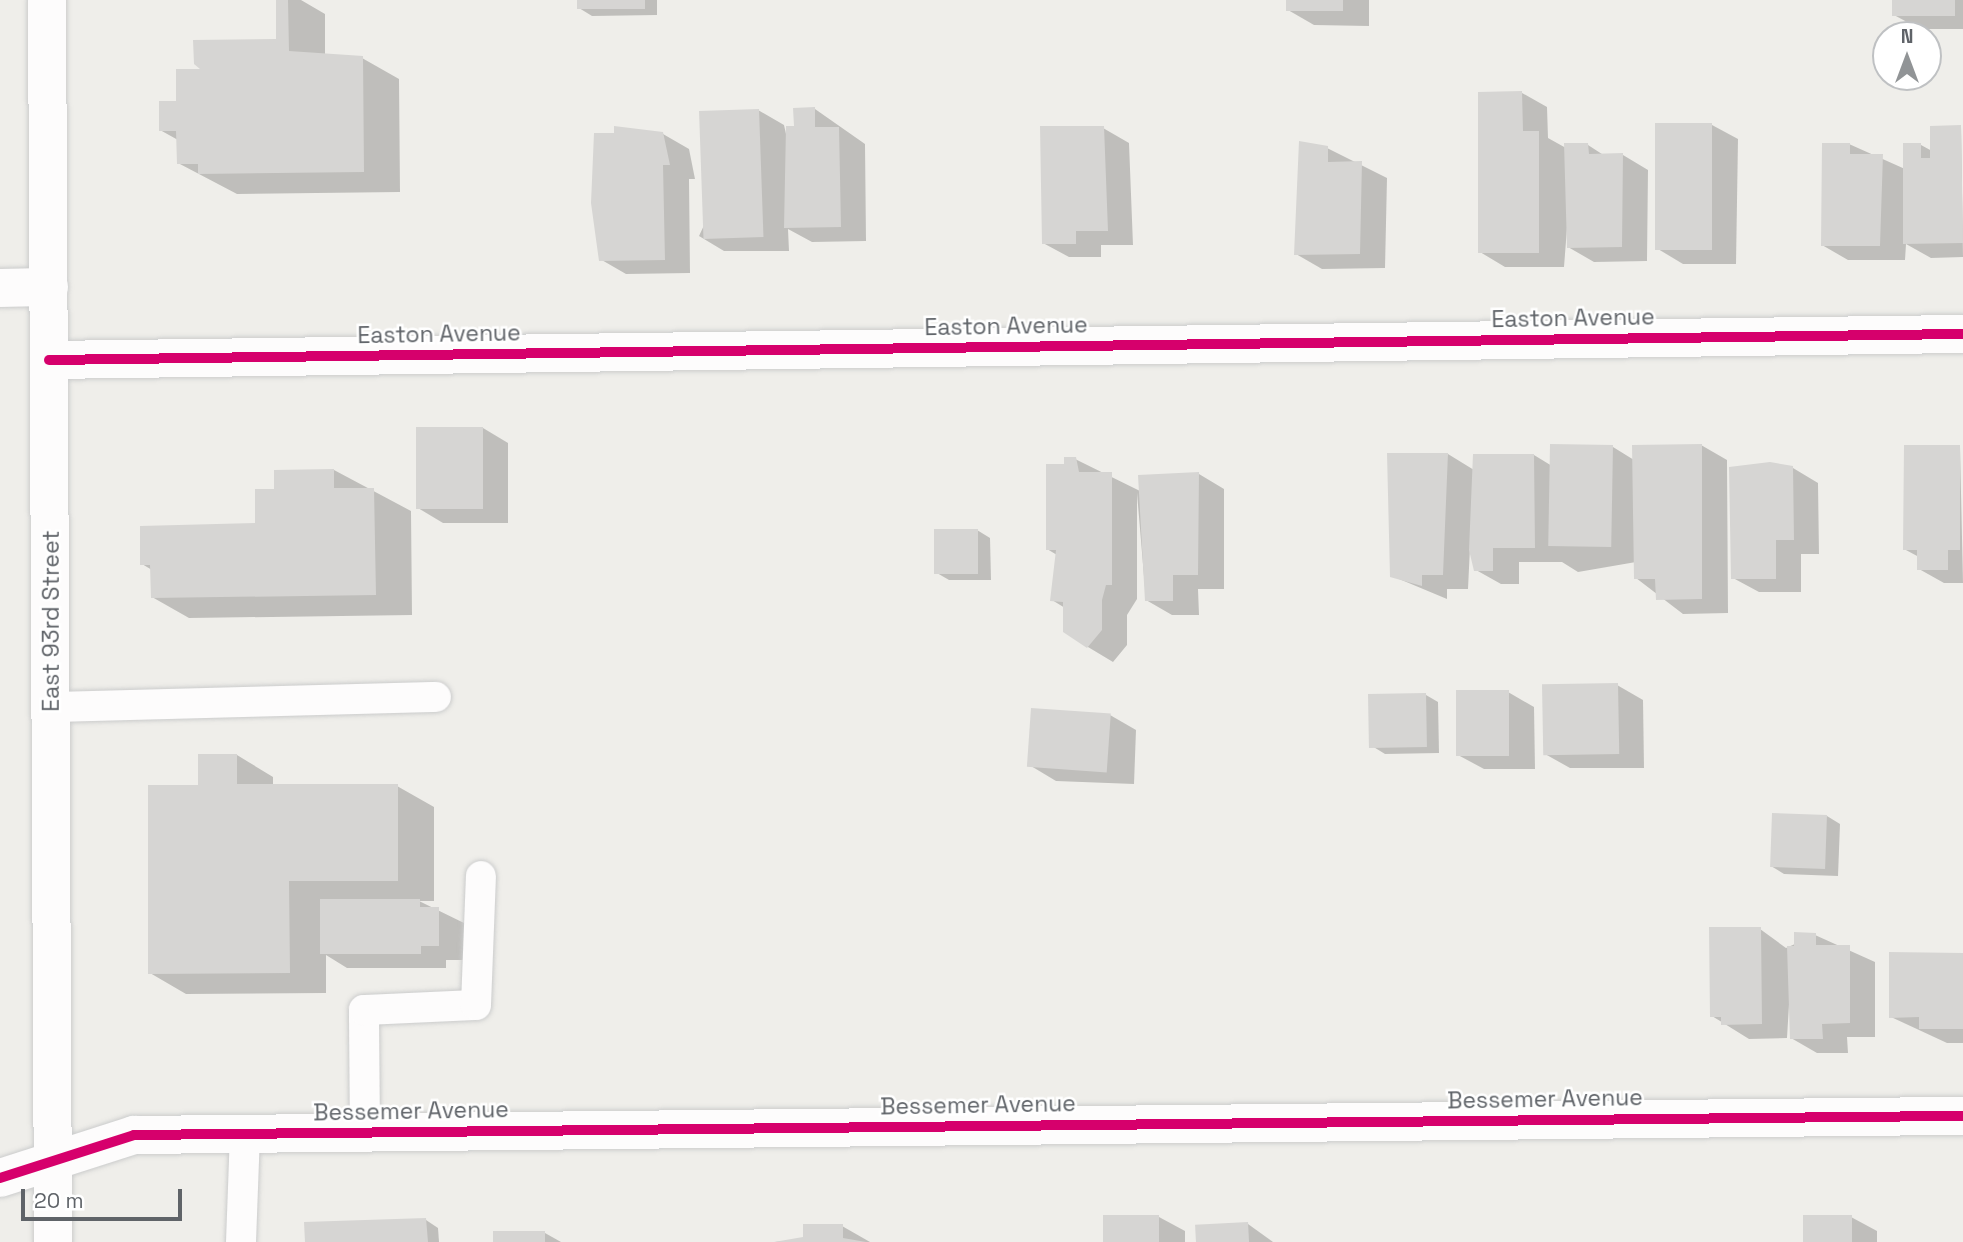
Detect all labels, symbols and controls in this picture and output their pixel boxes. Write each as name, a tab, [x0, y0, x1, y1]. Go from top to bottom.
north arrow	[1872, 21, 1942, 91]
text: N	[1901, 24, 1913, 49]
street label: Easton Avenue	[1491, 303, 1655, 333]
street label: Easton Avenue	[924, 311, 1088, 341]
street label: Easton Avenue	[357, 319, 521, 349]
street label: East 93rd Street	[37, 530, 65, 712]
street label: Bessemer Avenue	[1447, 1083, 1643, 1115]
street label: Bessemer Avenue	[880, 1089, 1076, 1121]
street label: Bessemer Avenue	[313, 1095, 509, 1127]
scale bar	[24, 1176, 186, 1220]
text: 20 m	[34, 1187, 84, 1214]

